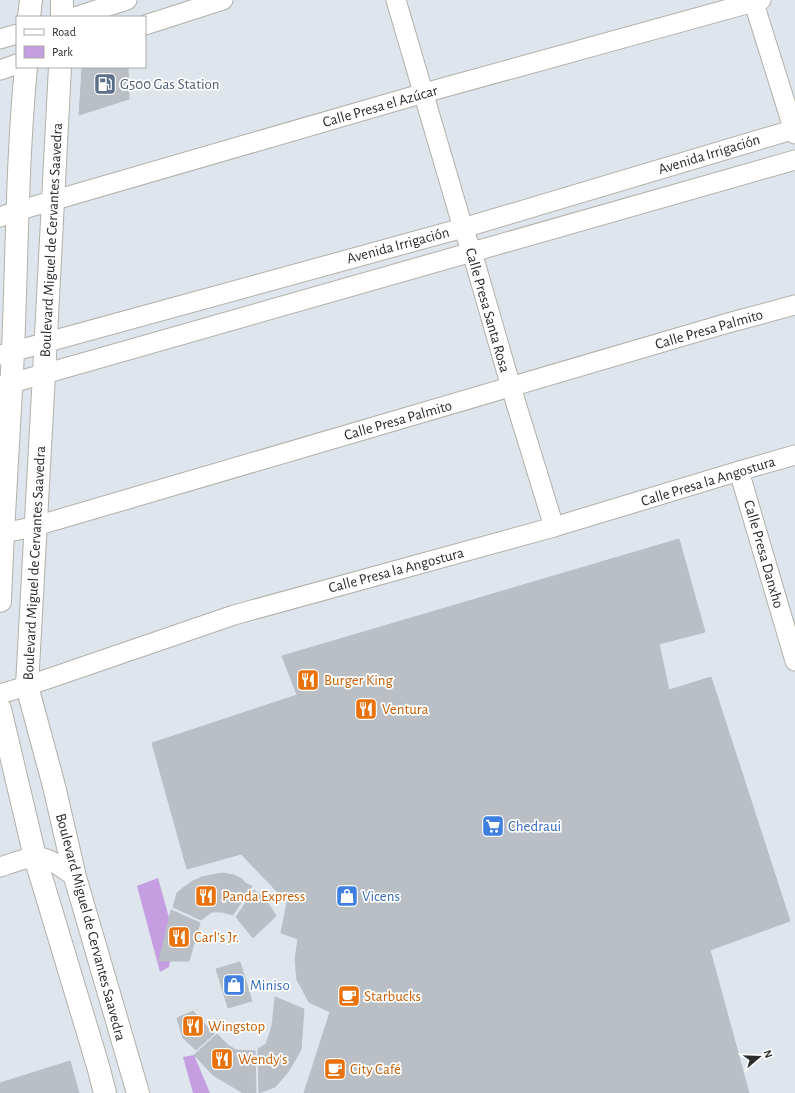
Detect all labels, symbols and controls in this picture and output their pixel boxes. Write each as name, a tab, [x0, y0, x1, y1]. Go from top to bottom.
legend	[16, 16, 146, 68]
text: Road	[52, 26, 76, 38]
text: Park	[52, 46, 73, 58]
fuel station icon: G500 Gas Station	[92, 71, 118, 97]
place label: G500 Gas Station	[120, 77, 220, 92]
street label: Calle Presa el Azúcar	[321, 83, 439, 130]
street label: Boulevard Miguel de Cervantes Saavedra	[38, 122, 65, 358]
street label: Avenida Irrigación	[656, 132, 762, 177]
street label: Avenida Irrigación	[345, 225, 451, 266]
street label: Calle Presa Santa Rosa	[463, 246, 513, 374]
street label: Calle Presa Palmito	[654, 307, 765, 352]
street label: Calle Presa Palmito	[343, 398, 454, 443]
street label: Boulevard Miguel de Cervantes Saavedra	[21, 445, 48, 681]
street label: Calle Presa la Angostura	[639, 454, 777, 509]
street label: Calle Presa Danxho	[741, 498, 786, 610]
street label: Calle Presa la Angostura	[327, 545, 465, 596]
restaurant icon: Burger King	[295, 667, 321, 693]
place label: Burger King	[324, 673, 394, 688]
restaurant icon: Ventura	[353, 696, 379, 722]
place label: Ventura	[382, 702, 428, 717]
street label: Boulevard Miguel de Cervantes Saavedra	[53, 812, 128, 1042]
supermarket icon: Chedraui	[480, 813, 506, 839]
place label: Chedraui	[508, 819, 561, 834]
restaurant icon: Panda Express	[193, 883, 219, 909]
shop icon: Vicens	[334, 883, 360, 909]
place label: Panda Express	[222, 889, 305, 904]
place label: Vicens	[362, 889, 400, 904]
restaurant icon: Carl's Jr.	[166, 924, 192, 950]
place label: Carl's Jr.	[194, 930, 239, 945]
shop icon: Miniso	[221, 972, 247, 998]
place label: Miniso	[250, 978, 290, 993]
cafe icon: Starbucks	[336, 983, 362, 1009]
place label: Starbucks	[364, 989, 421, 1004]
restaurant icon: Wingstop	[180, 1013, 206, 1039]
place label: Wingstop	[208, 1019, 265, 1034]
north arrow	[739, 1037, 779, 1077]
restaurant icon: Wendy's	[209, 1046, 235, 1072]
text: N	[762, 1048, 774, 1059]
place label: Wendy's	[238, 1052, 288, 1067]
cafe icon: City Café	[322, 1056, 348, 1082]
place label: City Café	[350, 1062, 401, 1077]

